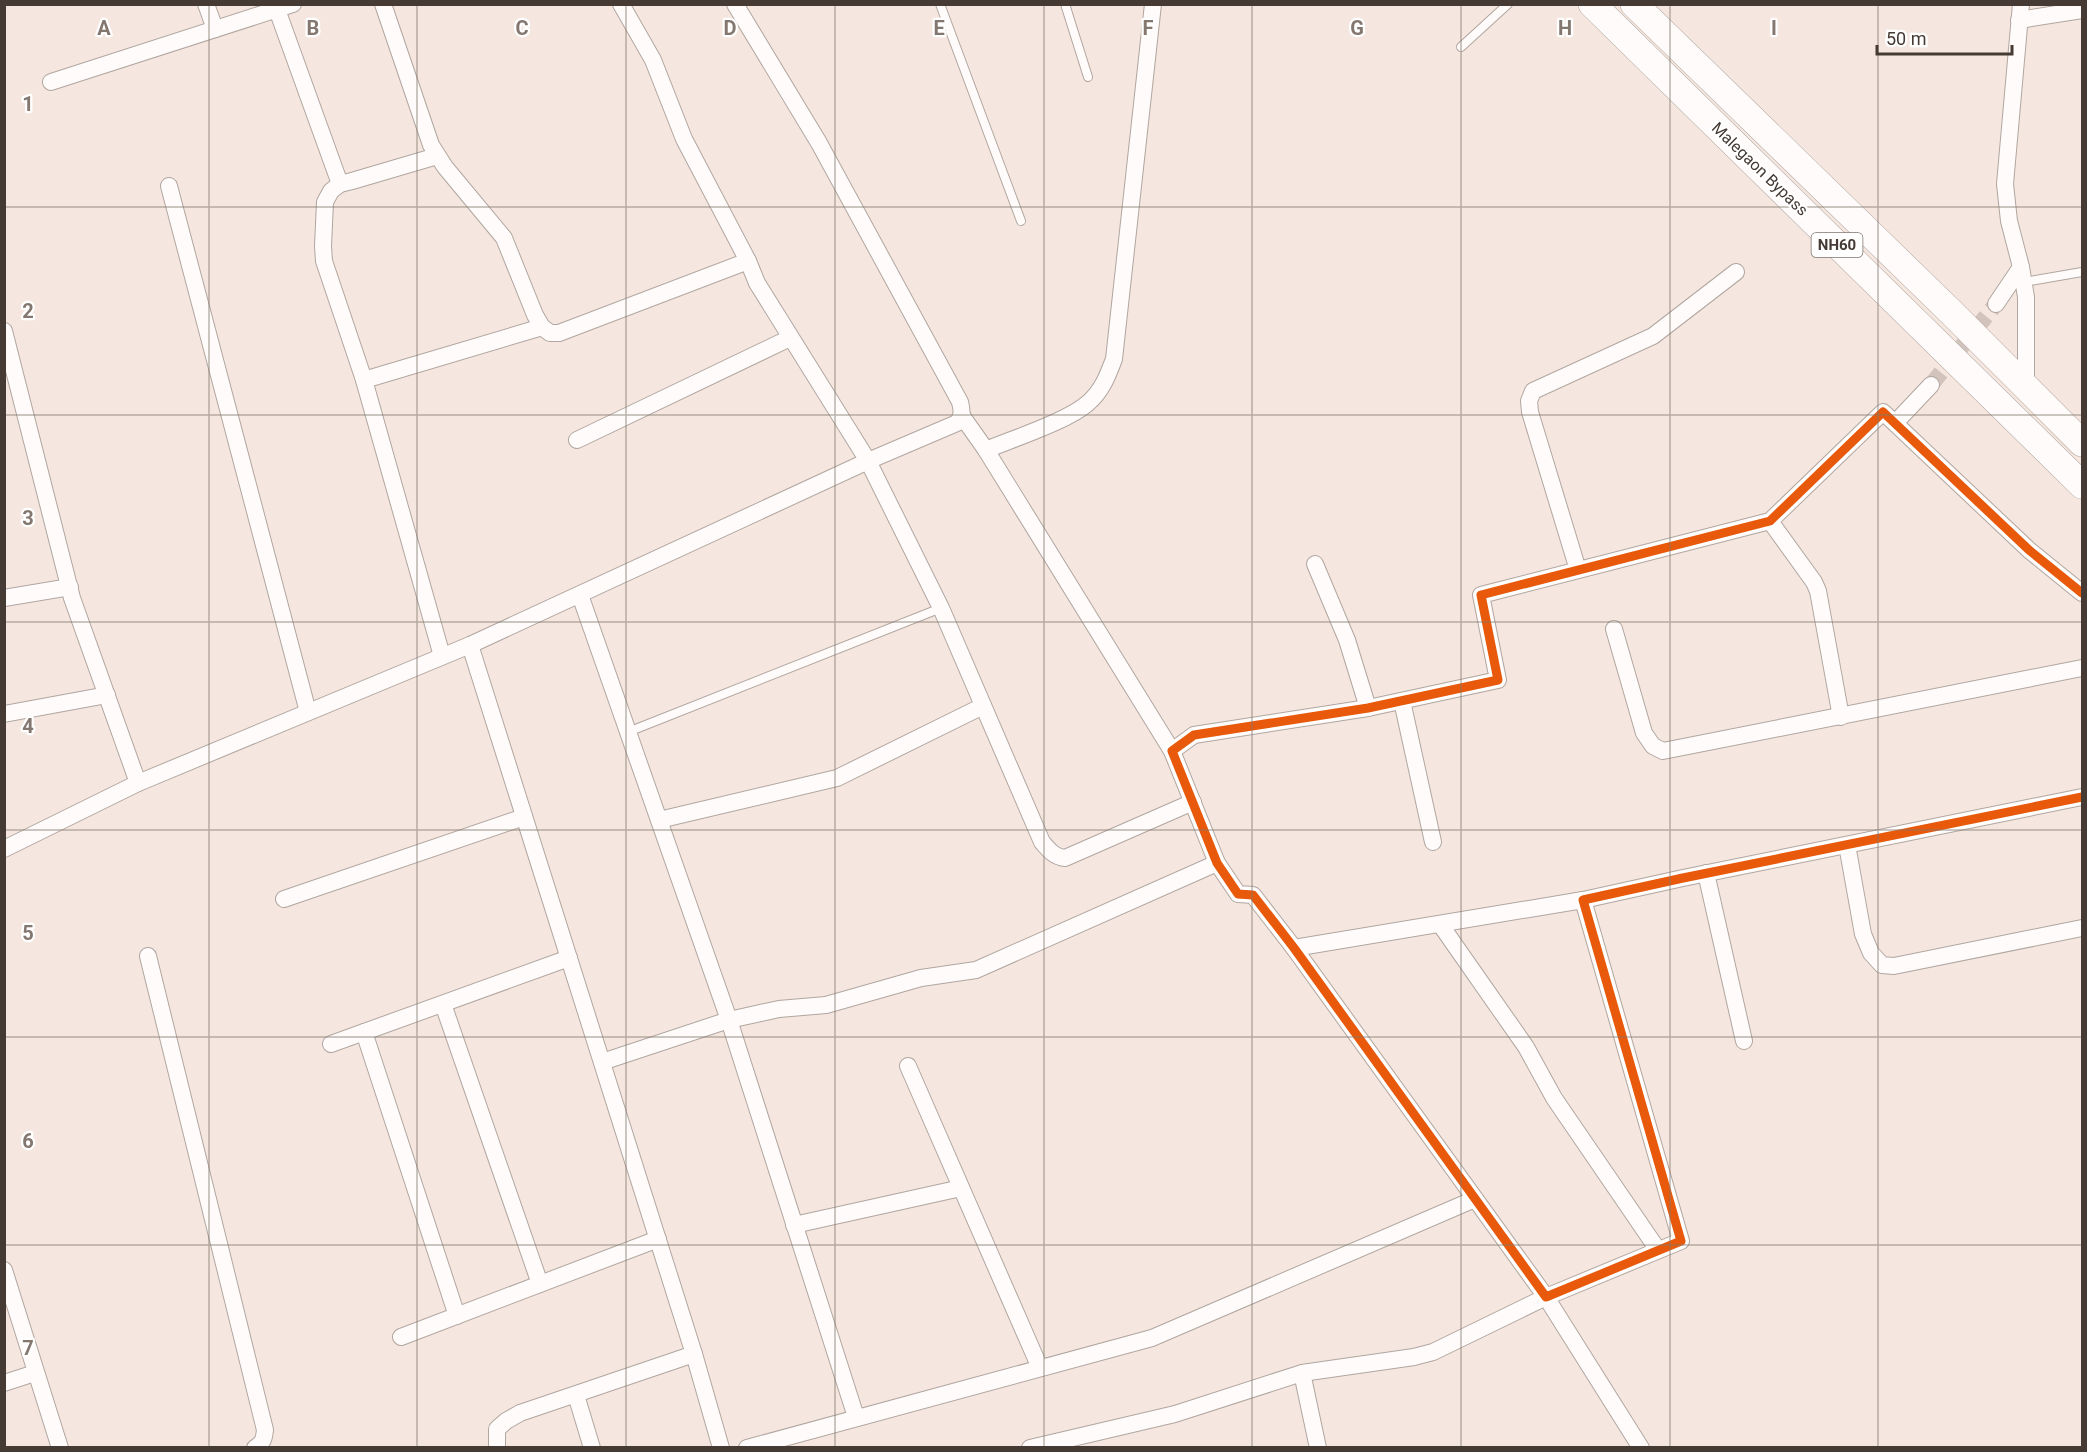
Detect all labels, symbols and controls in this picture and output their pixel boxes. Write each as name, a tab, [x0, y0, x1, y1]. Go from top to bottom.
text: A	[97, 16, 111, 40]
text: B	[307, 16, 319, 40]
text: C	[515, 16, 529, 40]
text: D	[724, 16, 737, 40]
text: E	[933, 16, 945, 40]
text: F	[1143, 16, 1154, 40]
text: G	[1350, 16, 1364, 40]
text: H	[1558, 16, 1572, 40]
text: I	[1771, 16, 1777, 40]
scale bar	[1877, 18, 2012, 56]
text: 50 m	[1886, 28, 1926, 49]
text: 1	[22, 92, 34, 116]
street label: Malegaon Bypass	[1708, 118, 1812, 220]
road number: NH60	[1812, 233, 1862, 257]
text: 2	[22, 299, 34, 323]
text: 3	[22, 506, 34, 530]
text: 4	[22, 714, 34, 738]
text: 5	[22, 921, 34, 945]
text: 6	[22, 1129, 34, 1153]
text: 7	[22, 1336, 34, 1360]

